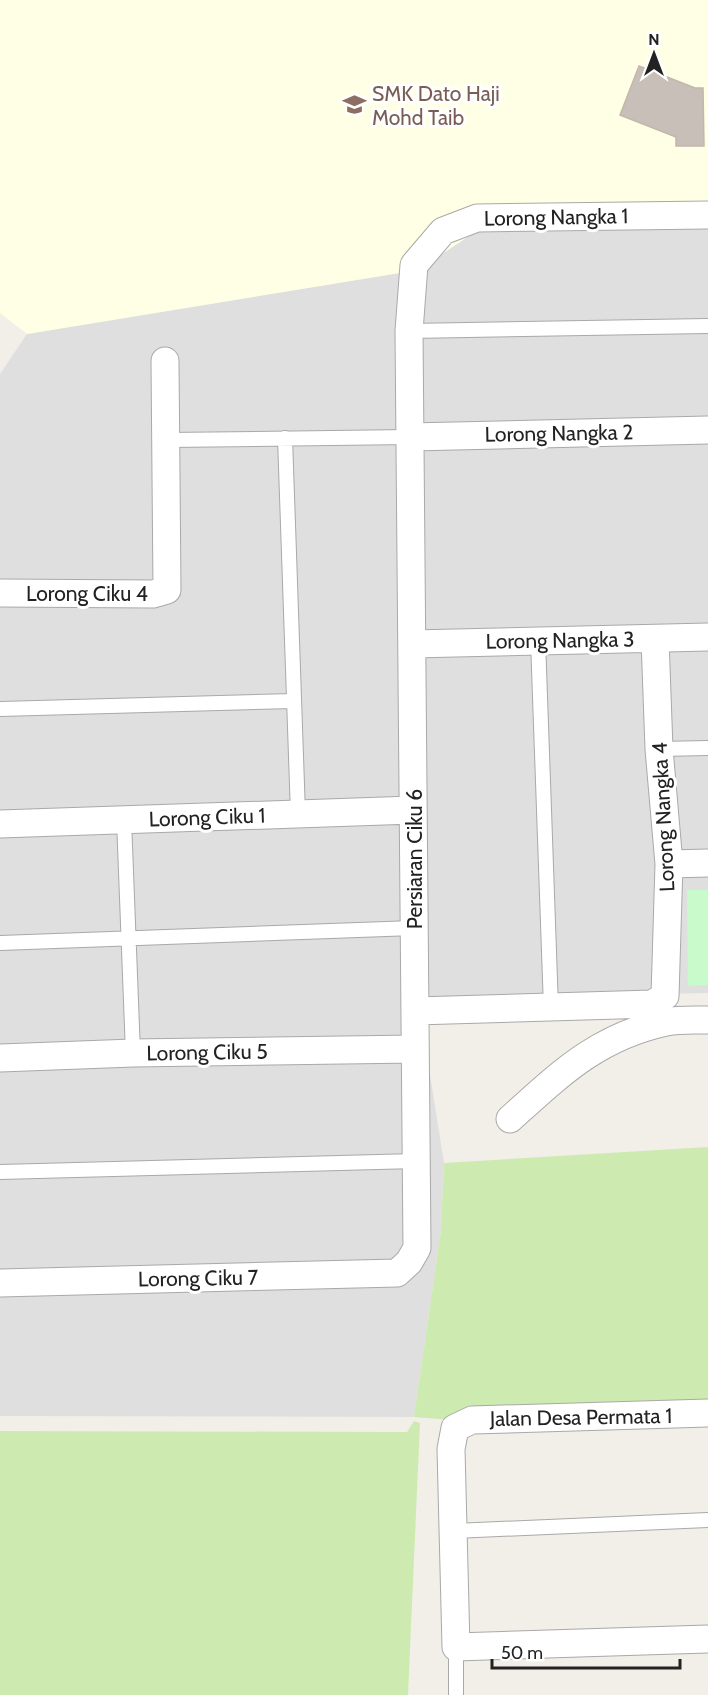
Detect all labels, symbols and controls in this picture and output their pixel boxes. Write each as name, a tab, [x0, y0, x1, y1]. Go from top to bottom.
north arrow	[624, 24, 684, 84]
text: N	[648, 30, 660, 49]
place label: SMK Dato Haji Mohd Taib	[372, 81, 500, 130]
school or university icon: SMK Dato Haji Mohd Taib	[341, 92, 367, 118]
street label: Lorong Nangka 1	[484, 203, 628, 231]
street label: Lorong Nangka 2	[484, 419, 634, 447]
street label: Lorong Ciku 4	[26, 581, 148, 606]
street label: Lorong Nangka 3	[485, 626, 635, 654]
street label: Lorong Nangka 4	[647, 742, 679, 892]
street label: Persiaran Ciku 6	[402, 789, 427, 929]
street label: Lorong Ciku 1	[148, 802, 266, 832]
street label: Lorong Ciku 5	[146, 1038, 268, 1066]
street label: Lorong Ciku 7	[138, 1264, 259, 1292]
street label: Jalan Desa Permata 1	[489, 1403, 672, 1431]
scale bar	[492, 1632, 680, 1670]
text: 50 m	[501, 1642, 543, 1664]

